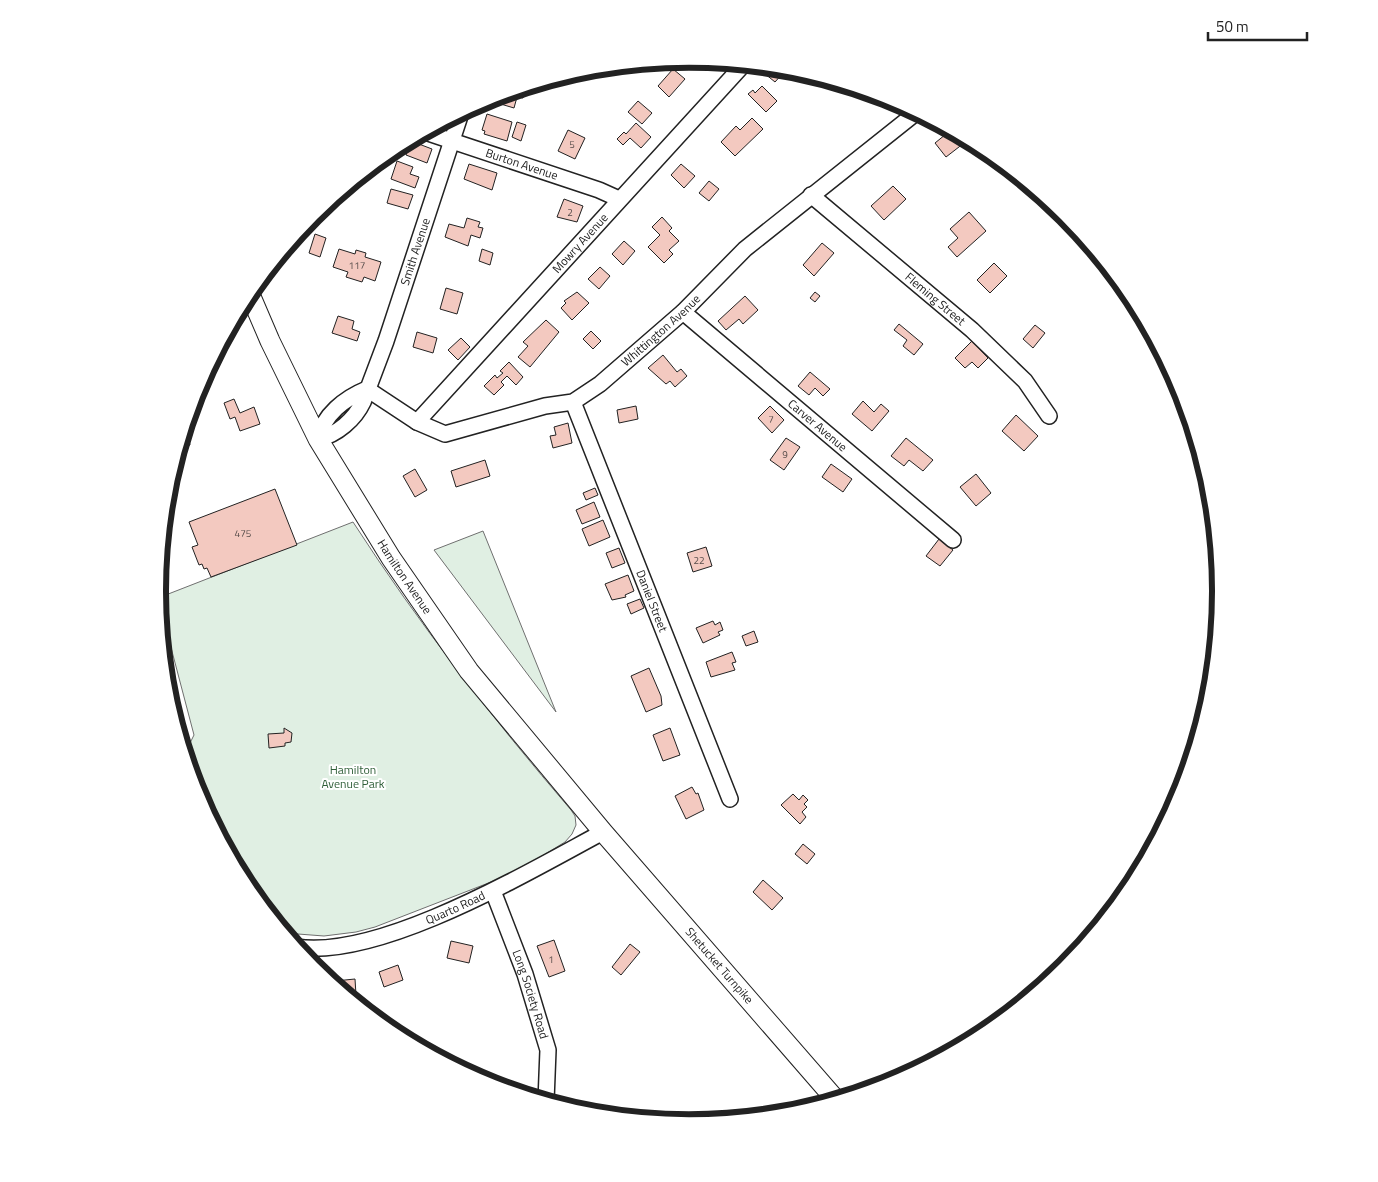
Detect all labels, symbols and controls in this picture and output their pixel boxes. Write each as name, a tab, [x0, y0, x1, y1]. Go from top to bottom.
scale bar	[1208, 10, 1307, 42]
text: 50 m	[1216, 15, 1249, 38]
house number: 5	[569, 137, 575, 152]
street label: Burton Avenue	[483, 143, 561, 185]
house number: 2	[567, 205, 573, 220]
street label: Mowry Avenue	[547, 209, 612, 277]
street label: Smith Avenue	[395, 215, 435, 288]
house number: 117	[349, 258, 365, 273]
street label: Fleming Street	[901, 268, 971, 330]
street label: Whittington Avenue	[617, 290, 704, 371]
street label: Carver Avenue	[784, 394, 852, 456]
house number: 7	[768, 412, 774, 427]
house number: 9	[782, 447, 788, 462]
house number: 475	[235, 526, 252, 541]
street label: Hamilton Avenue	[373, 535, 437, 618]
house number: 22	[693, 553, 705, 568]
street label: Daniel Street	[631, 567, 673, 635]
park label: Hamilton Avenue Park	[321, 760, 385, 793]
street label: Quarto Road	[422, 886, 488, 929]
street label: Shetucket Turnpike	[681, 923, 758, 1008]
street label: Long Society Road	[507, 947, 554, 1041]
house number: 1	[548, 952, 554, 967]

